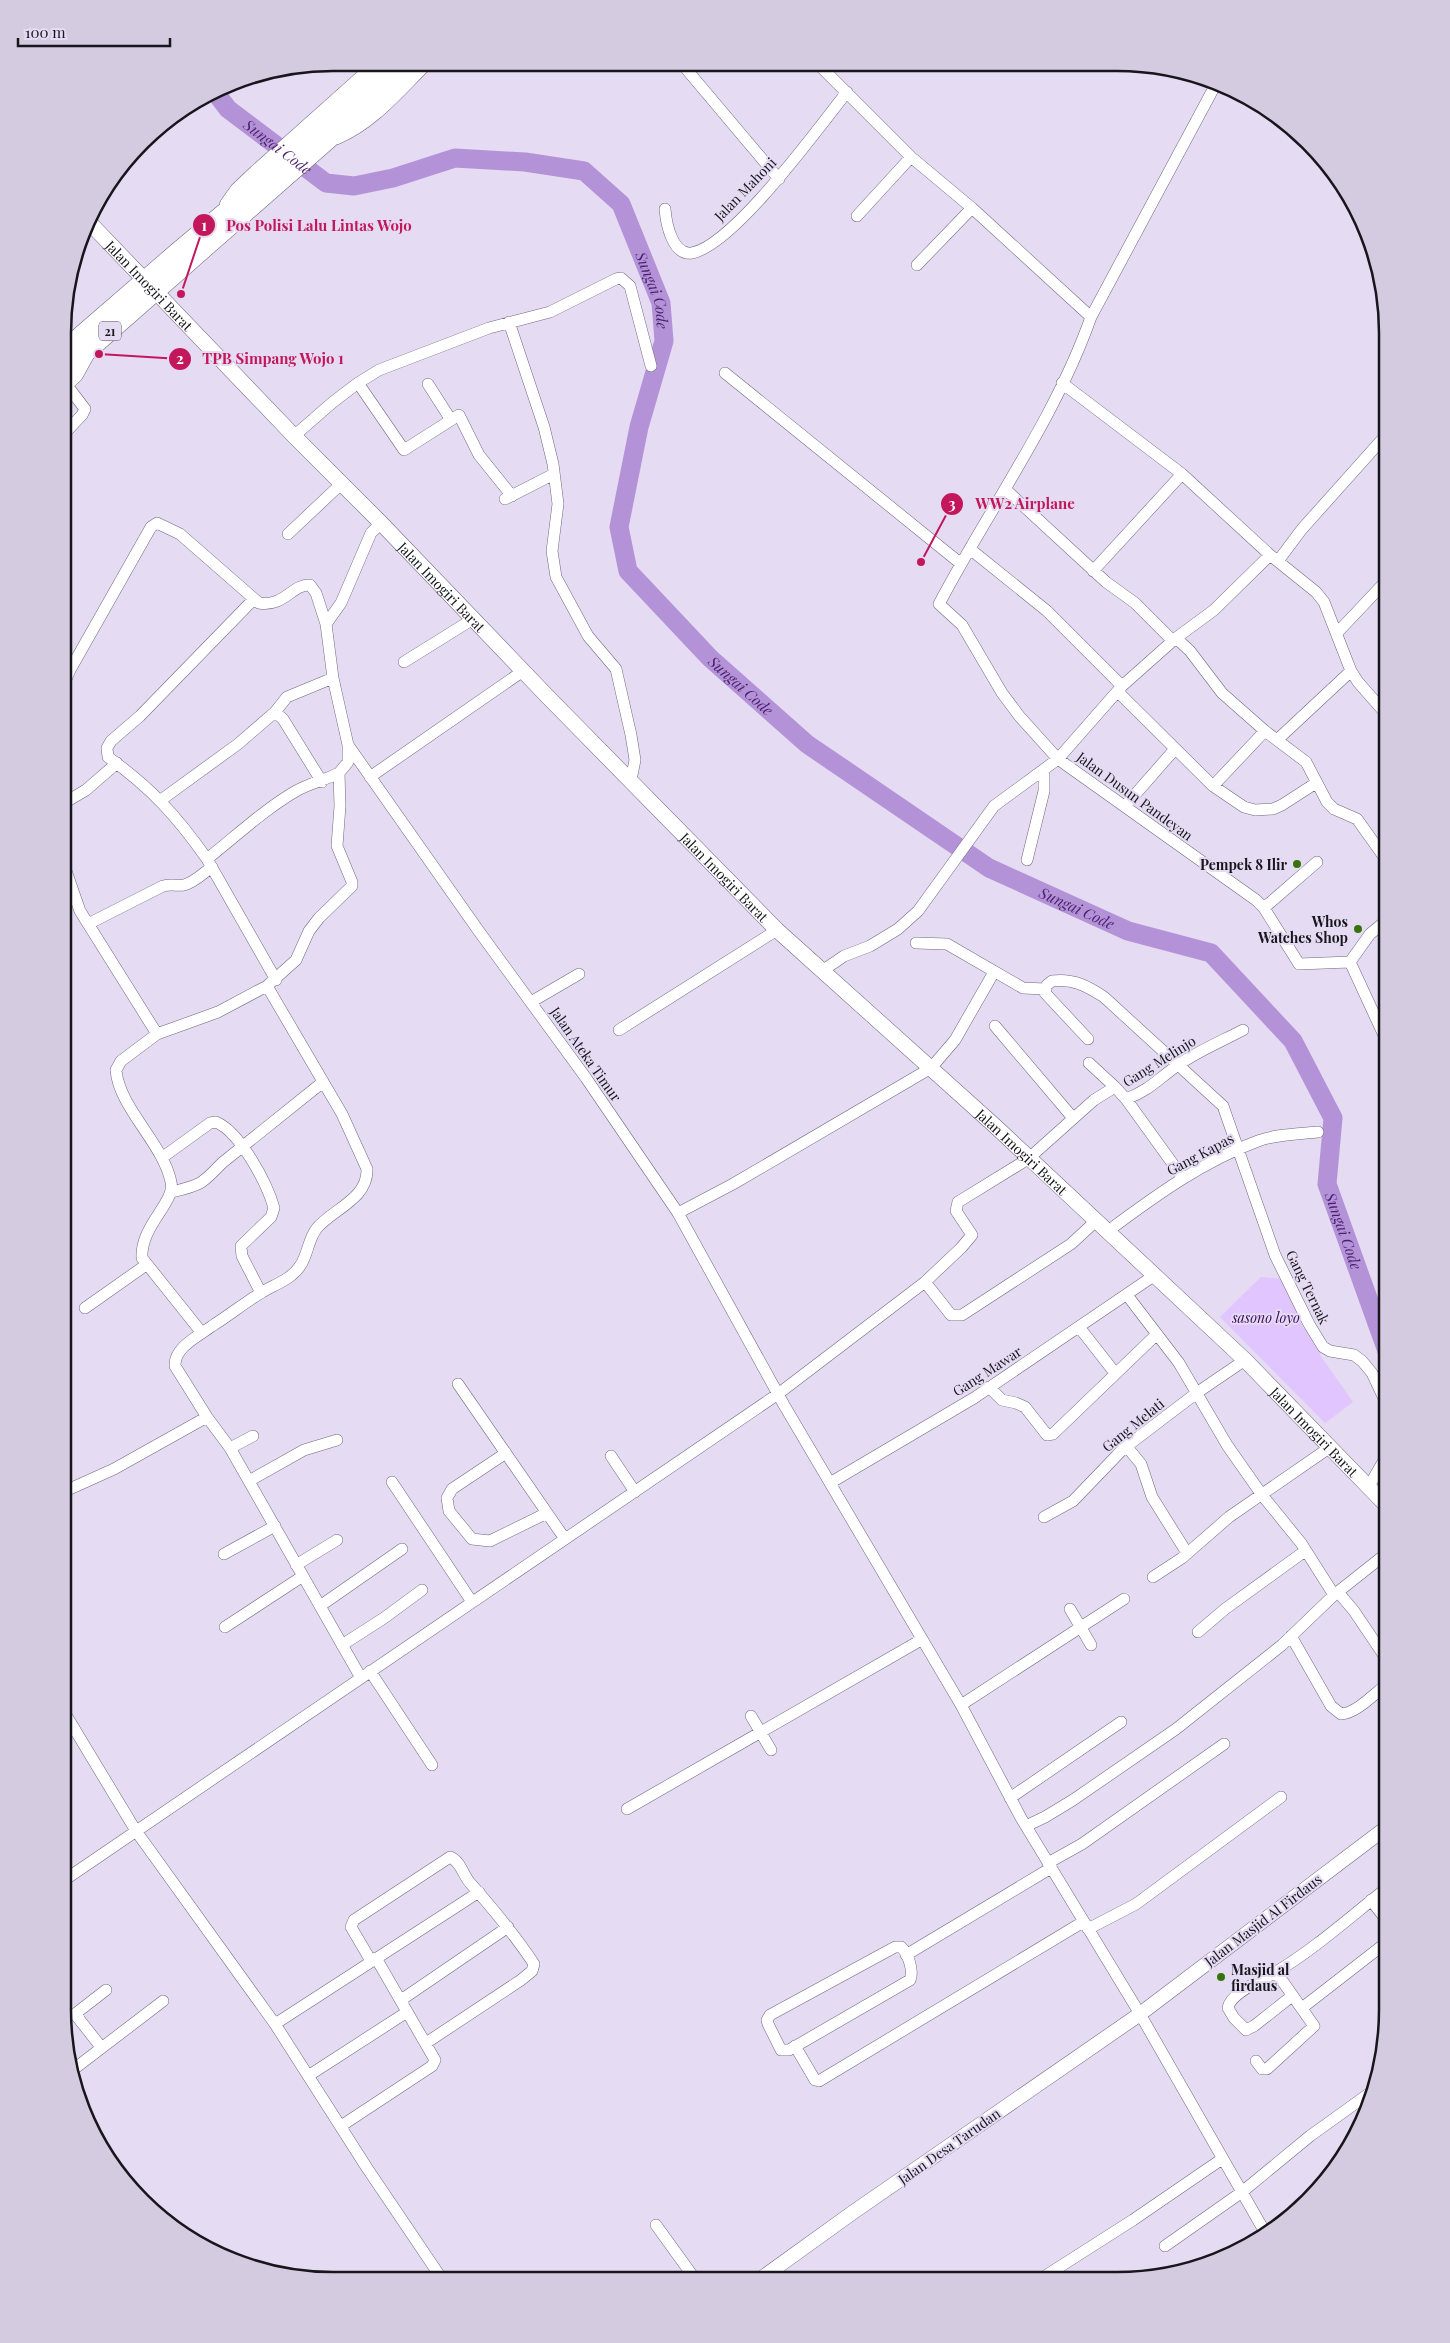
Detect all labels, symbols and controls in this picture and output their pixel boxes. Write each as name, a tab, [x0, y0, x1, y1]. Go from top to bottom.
scale bar	[18, 15, 170, 47]
text: 100 m	[25, 22, 66, 42]
water label: Sungai Code	[239, 114, 317, 179]
street label: Jalan Mahoni	[709, 153, 780, 226]
callout: Pos Polisi Lalu Lintas Wojo	[191, 210, 422, 240]
text: 1	[201, 215, 207, 235]
text: Pos Polisi Lalu Lintas Wojo	[226, 215, 412, 235]
street label: Jalan Imogiri Barat	[101, 235, 198, 335]
water label: Sungai Code	[631, 248, 673, 330]
road number: 21	[99, 322, 121, 341]
callout: TPB Simpang Wojo 1	[167, 344, 354, 374]
text: 2	[176, 348, 184, 368]
text: TPB Simpang Wojo 1	[202, 348, 344, 368]
callout: WW2 Airplane	[940, 489, 1085, 519]
text: 3	[948, 493, 956, 513]
text: WW2 Airplane	[974, 493, 1075, 513]
street label: Jalan Imogiri Barat	[394, 537, 491, 637]
water label: Sungai Code	[704, 651, 778, 720]
street label: Jalan Dusun Pandeyan	[1072, 747, 1197, 845]
street label: Jalan Imogiri Barat	[676, 827, 774, 926]
place label: Pempek 8 Ilir	[1200, 855, 1287, 874]
marker: Pempek 8 Ilir	[1291, 858, 1303, 870]
water label: Sungai Code	[1035, 882, 1118, 934]
place label: Whos Watches Shop	[1257, 912, 1348, 947]
marker: Whos Watches Shop	[1352, 923, 1364, 935]
street label: Jalan Ateka Timur	[546, 1002, 626, 1106]
street label: Gang Melinjo	[1119, 1031, 1199, 1091]
street label: Jalan Imogiri Barat	[972, 1104, 1073, 1199]
street label: Gang Kapas	[1163, 1128, 1237, 1180]
water label: Sungai Code	[1320, 1189, 1367, 1273]
street label: Gang Ternak	[1282, 1247, 1334, 1327]
park label: sasono loyo	[1231, 1308, 1300, 1327]
street label: Gang Mawar	[949, 1341, 1026, 1400]
street label: Jalan Imogiri Barat	[1266, 1382, 1363, 1481]
street label: Gang Melati	[1098, 1394, 1168, 1456]
street label: Jalan Masjid Al Firdaus	[1200, 1870, 1326, 1971]
place label: Masjid al firdaus	[1231, 1960, 1290, 1995]
marker: Masjid al firdaus	[1215, 1971, 1227, 1983]
street label: Jalan Desa Tarudan	[893, 2103, 1004, 2189]

